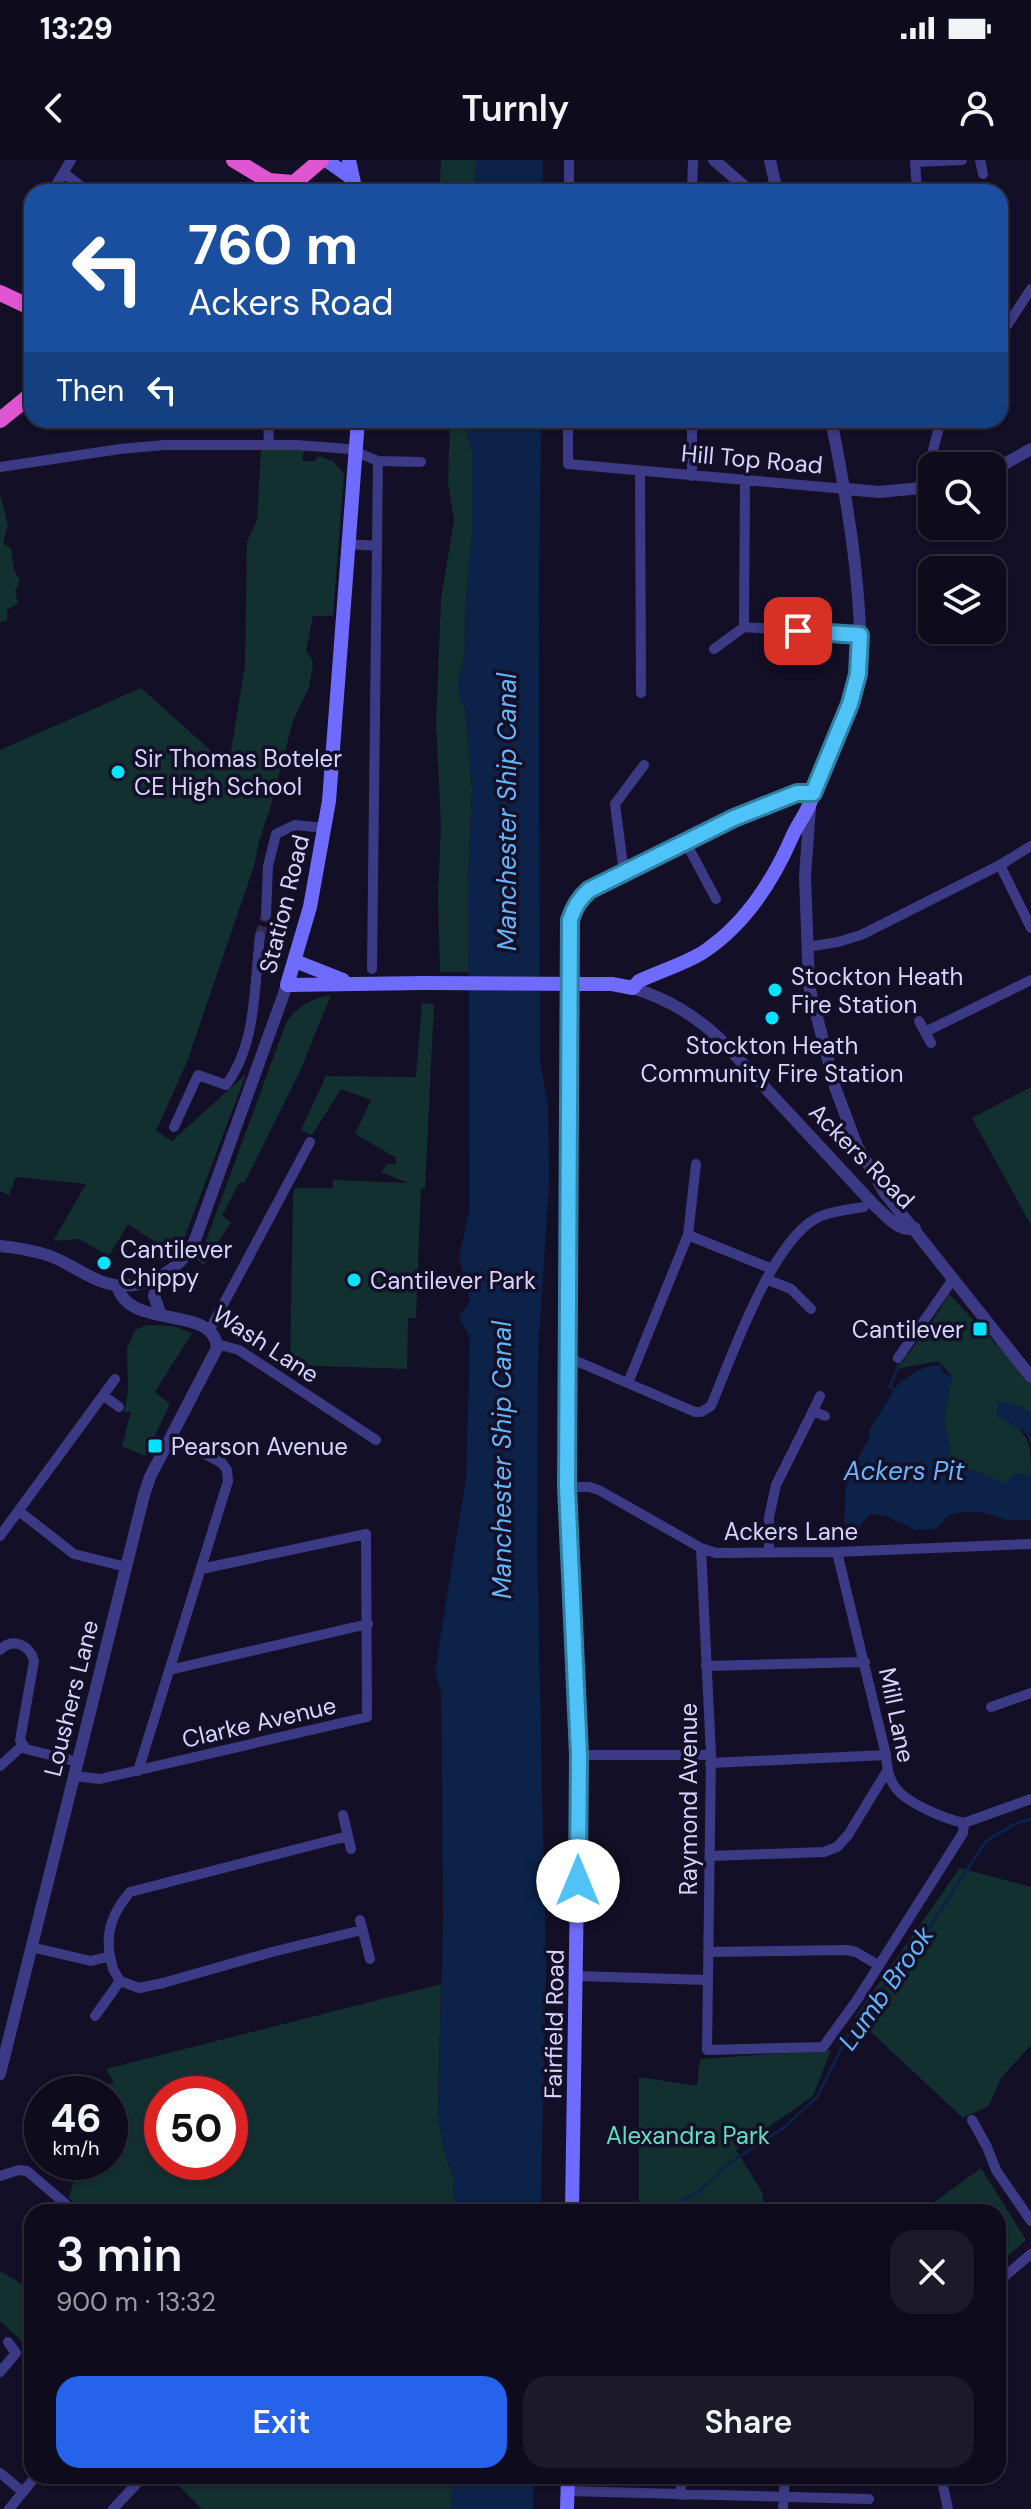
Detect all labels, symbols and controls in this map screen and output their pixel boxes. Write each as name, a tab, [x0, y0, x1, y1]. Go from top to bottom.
text: 13:29	[40, 9, 113, 48]
text: Turnly	[462, 85, 569, 132]
icon: back	[32, 86, 76, 130]
icon: person	[955, 86, 999, 130]
text: 760 m	[188, 208, 358, 281]
icon: left	[56, 216, 160, 320]
text: Ackers Road	[188, 279, 394, 326]
icon: left	[140, 368, 184, 412]
text: Then	[56, 371, 124, 410]
street label: Hill Top Road	[680, 437, 824, 481]
map controls	[918, 452, 1006, 644]
button: search	[918, 452, 1006, 540]
button: layers	[918, 556, 1006, 644]
pin	[764, 597, 832, 665]
icon: arrive	[776, 609, 820, 653]
water label: Manchester Ship Canal	[490, 672, 524, 951]
place label: Sir Thomas Boteler CE High School	[134, 743, 342, 802]
marker: Sir Thomas Boteler CE High School	[109, 763, 127, 781]
street label: Station Road	[252, 832, 316, 976]
place label: Stockton Heath Fire Station	[791, 961, 963, 1020]
marker: Stockton Heath Fire Station	[766, 981, 784, 999]
marker: Stockton Heath Community Fire Station	[763, 1009, 781, 1027]
place label: Stockton Heath Community Fire Station	[641, 1030, 903, 1089]
street label: Ackers Road	[803, 1097, 921, 1215]
place label: Cantilever Chippy	[120, 1234, 232, 1293]
marker: Cantilever Chippy	[95, 1254, 113, 1272]
place label: Cantilever Park	[370, 1265, 536, 1296]
marker: Cantilever Park	[345, 1271, 363, 1289]
street label: Wash Lane	[207, 1298, 325, 1390]
place label: Cantilever	[852, 1314, 964, 1345]
water label: Manchester Ship Canal	[485, 1320, 519, 1599]
marker: Cantilever	[971, 1320, 989, 1338]
place label: Pearson Avenue	[171, 1431, 348, 1462]
marker: Pearson Avenue	[146, 1437, 164, 1455]
water label: Ackers Pit	[843, 1454, 965, 1488]
street label: Ackers Lane	[724, 1516, 858, 1547]
street label: Loushers Lane	[37, 1617, 105, 1779]
street label: Mill Lane	[872, 1665, 922, 1765]
street label: Clarke Avenue	[179, 1689, 339, 1755]
street label: Raymond Avenue	[673, 1703, 704, 1895]
position arrow	[536, 1839, 620, 1923]
water label: Lumb Brook	[831, 1919, 942, 2057]
street label: Fairfield Road	[537, 1949, 571, 2099]
speed limit sign: 50	[144, 2076, 248, 2180]
text: 46	[50, 2092, 102, 2144]
park label: Alexandra Park	[606, 2120, 770, 2151]
text: km/h	[52, 2135, 100, 2161]
text: 3 min	[56, 2223, 183, 2286]
button: close	[890, 2230, 974, 2314]
text: 900 m · 13:32	[56, 2285, 216, 2319]
button: Exit	[56, 2376, 507, 2468]
button: Share	[523, 2376, 974, 2468]

